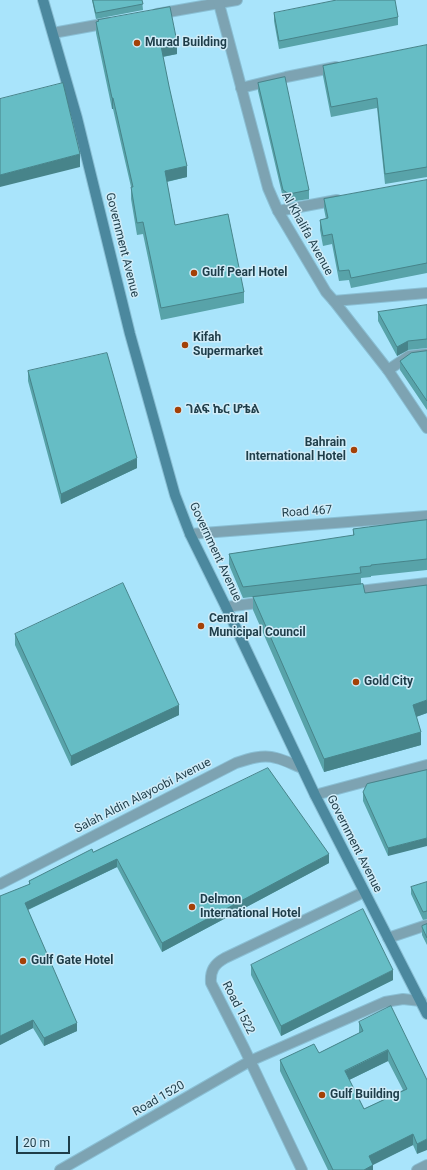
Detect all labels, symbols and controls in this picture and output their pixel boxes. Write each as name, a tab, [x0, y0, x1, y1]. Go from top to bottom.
place label: Murad Building	[145, 36, 227, 50]
marker: Murad Building	[132, 38, 142, 48]
street label: Al Khalifa Avenue	[278, 190, 336, 278]
street label: Government Avenue	[102, 191, 142, 299]
place label: Gulf Pearl Hotel	[202, 266, 287, 280]
marker: Gulf Pearl Hotel	[189, 268, 199, 278]
place label: Kifah Supermarket	[193, 331, 263, 359]
marker: Kifah Supermarket	[180, 340, 190, 350]
place label: ገልፍ ኬር ሆቴል	[186, 403, 260, 417]
marker: ገልፍ ኬር ሆቴል	[173, 405, 183, 415]
place label: Bahrain International Hotel	[245, 436, 346, 464]
marker: Bahrain International Hotel	[349, 445, 359, 455]
street label: Government Avenue	[186, 500, 244, 604]
street label: Road 467	[281, 503, 333, 521]
place label: Central Municipal Council	[209, 612, 306, 640]
marker: Central Municipal Council	[196, 621, 206, 631]
place label: Gold City	[364, 675, 413, 689]
marker: Gold City	[351, 677, 361, 687]
street label: Salah Aldin Alayoobi Avenue	[72, 755, 214, 837]
street label: Government Avenue	[323, 793, 385, 895]
place label: Delmon International Hotel	[200, 893, 301, 921]
marker: Delmon International Hotel	[187, 902, 197, 912]
place label: Gulf Gate Hotel	[31, 954, 113, 968]
marker: Gulf Gate Hotel	[18, 956, 28, 966]
street label: Road 1522	[219, 979, 257, 1037]
street label: Road 1520	[131, 1078, 187, 1120]
place label: Gulf Building	[330, 1088, 400, 1102]
marker: Gulf Building	[317, 1090, 327, 1100]
scale bar	[18, 1128, 72, 1154]
text: 20 m	[23, 1136, 50, 1150]

